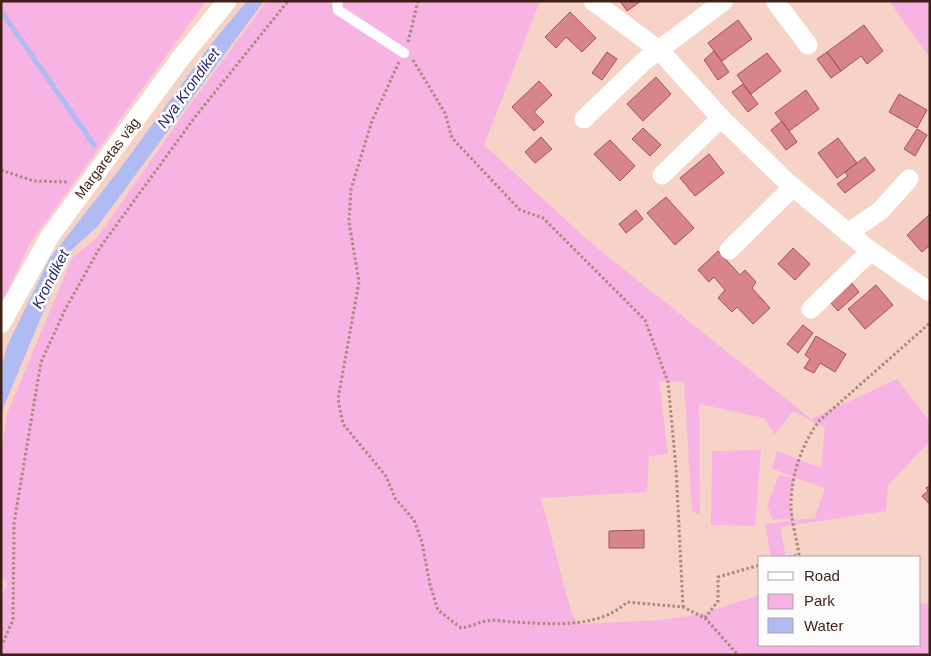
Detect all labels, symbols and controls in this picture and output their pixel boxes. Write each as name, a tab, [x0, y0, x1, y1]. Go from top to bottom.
water label: Nya Krondiket	[153, 44, 223, 131]
street label: Margaretas väg	[71, 114, 143, 202]
water label: Krondiket	[28, 246, 72, 311]
legend	[758, 556, 921, 646]
text: Road	[804, 567, 840, 584]
text: Park	[804, 592, 835, 609]
text: Water	[804, 617, 843, 634]

